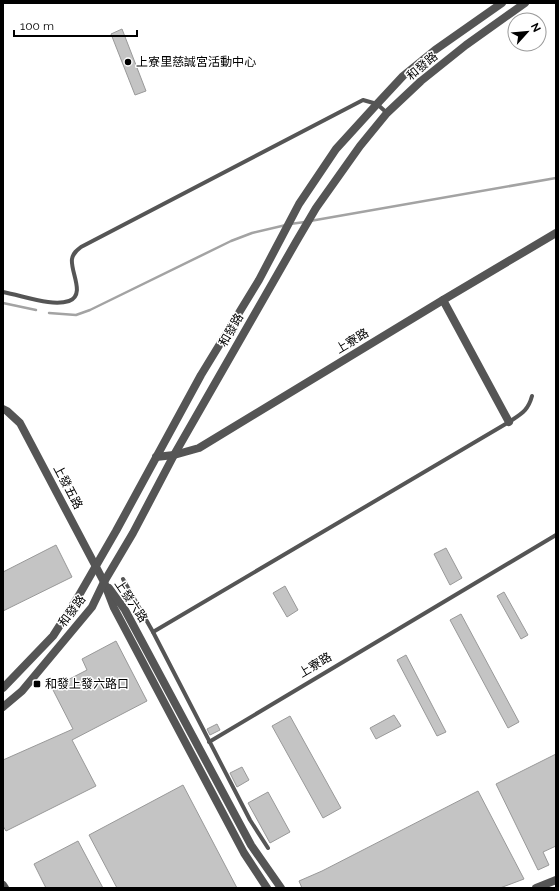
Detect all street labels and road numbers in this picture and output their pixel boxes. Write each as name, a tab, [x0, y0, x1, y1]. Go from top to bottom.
street label: 和發路	[404, 49, 440, 83]
street label: 和發路	[216, 311, 246, 349]
street label: 上寮路	[333, 326, 371, 356]
street label: 上發五路	[51, 463, 85, 511]
street label: 上發六路	[112, 577, 150, 625]
street label: 和發路	[56, 592, 88, 630]
street label: 上寮路	[296, 650, 334, 680]

